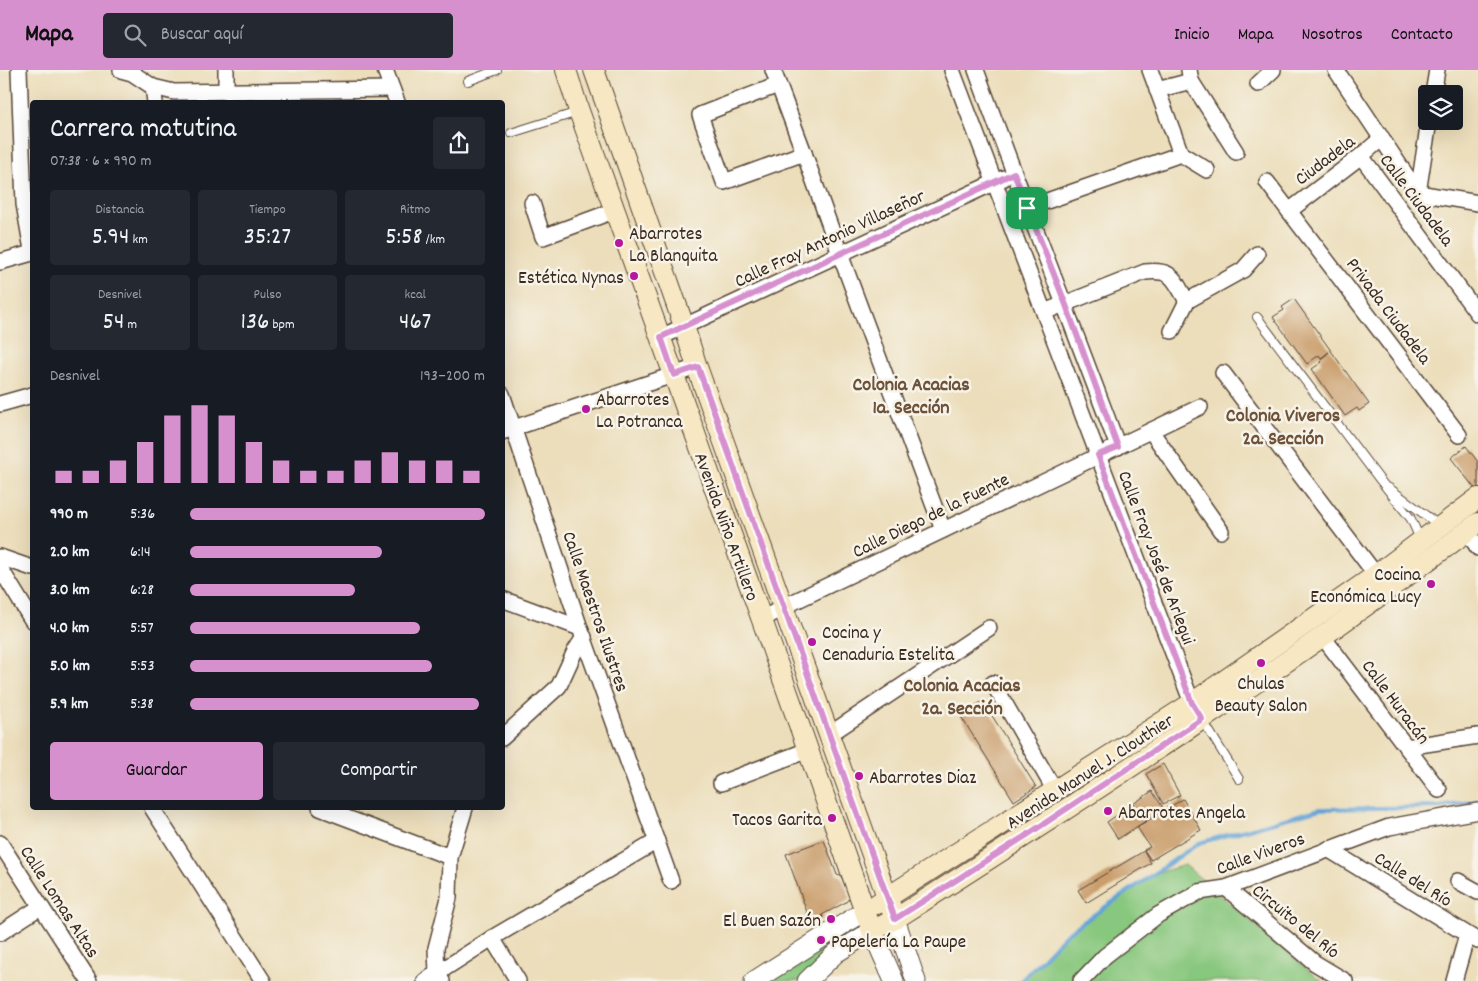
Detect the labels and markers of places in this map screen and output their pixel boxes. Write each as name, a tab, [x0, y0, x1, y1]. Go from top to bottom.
pin	[1006, 187, 1048, 229]
place label: Abarrotes La Blanquita	[629, 222, 718, 271]
marker: Abarrotes La Blanquita	[613, 237, 625, 249]
place label: Estética Nynas	[518, 266, 624, 293]
marker: Estética Nynas	[628, 270, 640, 282]
place label: Abarrotes La Potranca	[596, 388, 684, 437]
marker: Abarrotes La Potranca	[580, 403, 592, 415]
place label: Cocina Económica Lucy	[1310, 563, 1422, 612]
marker: Cocina Económica Lucy	[1425, 578, 1437, 590]
place label: Cocina y Cenaduria Estelita	[822, 621, 955, 670]
marker: Cocina y Cenaduria Estelita	[806, 636, 818, 648]
marker: Chulas Beauty Salon	[1255, 657, 1267, 669]
place label: Chulas Beauty Salon	[1215, 672, 1307, 721]
place label: Abarrotes Diaz	[869, 766, 976, 793]
marker: Abarrotes Diaz	[853, 770, 865, 782]
place label: Abarrotes Angela	[1118, 801, 1246, 828]
marker: Abarrotes Angela	[1102, 805, 1114, 817]
place label: Tacos Garita	[732, 808, 823, 835]
marker: Tacos Garita	[826, 812, 838, 824]
place label: El Buen Sazón	[723, 909, 821, 936]
marker: El Buen Sazón	[825, 913, 837, 925]
place label: Papelería La Paupe	[831, 930, 966, 957]
marker: Papelería La Paupe	[815, 934, 827, 946]

